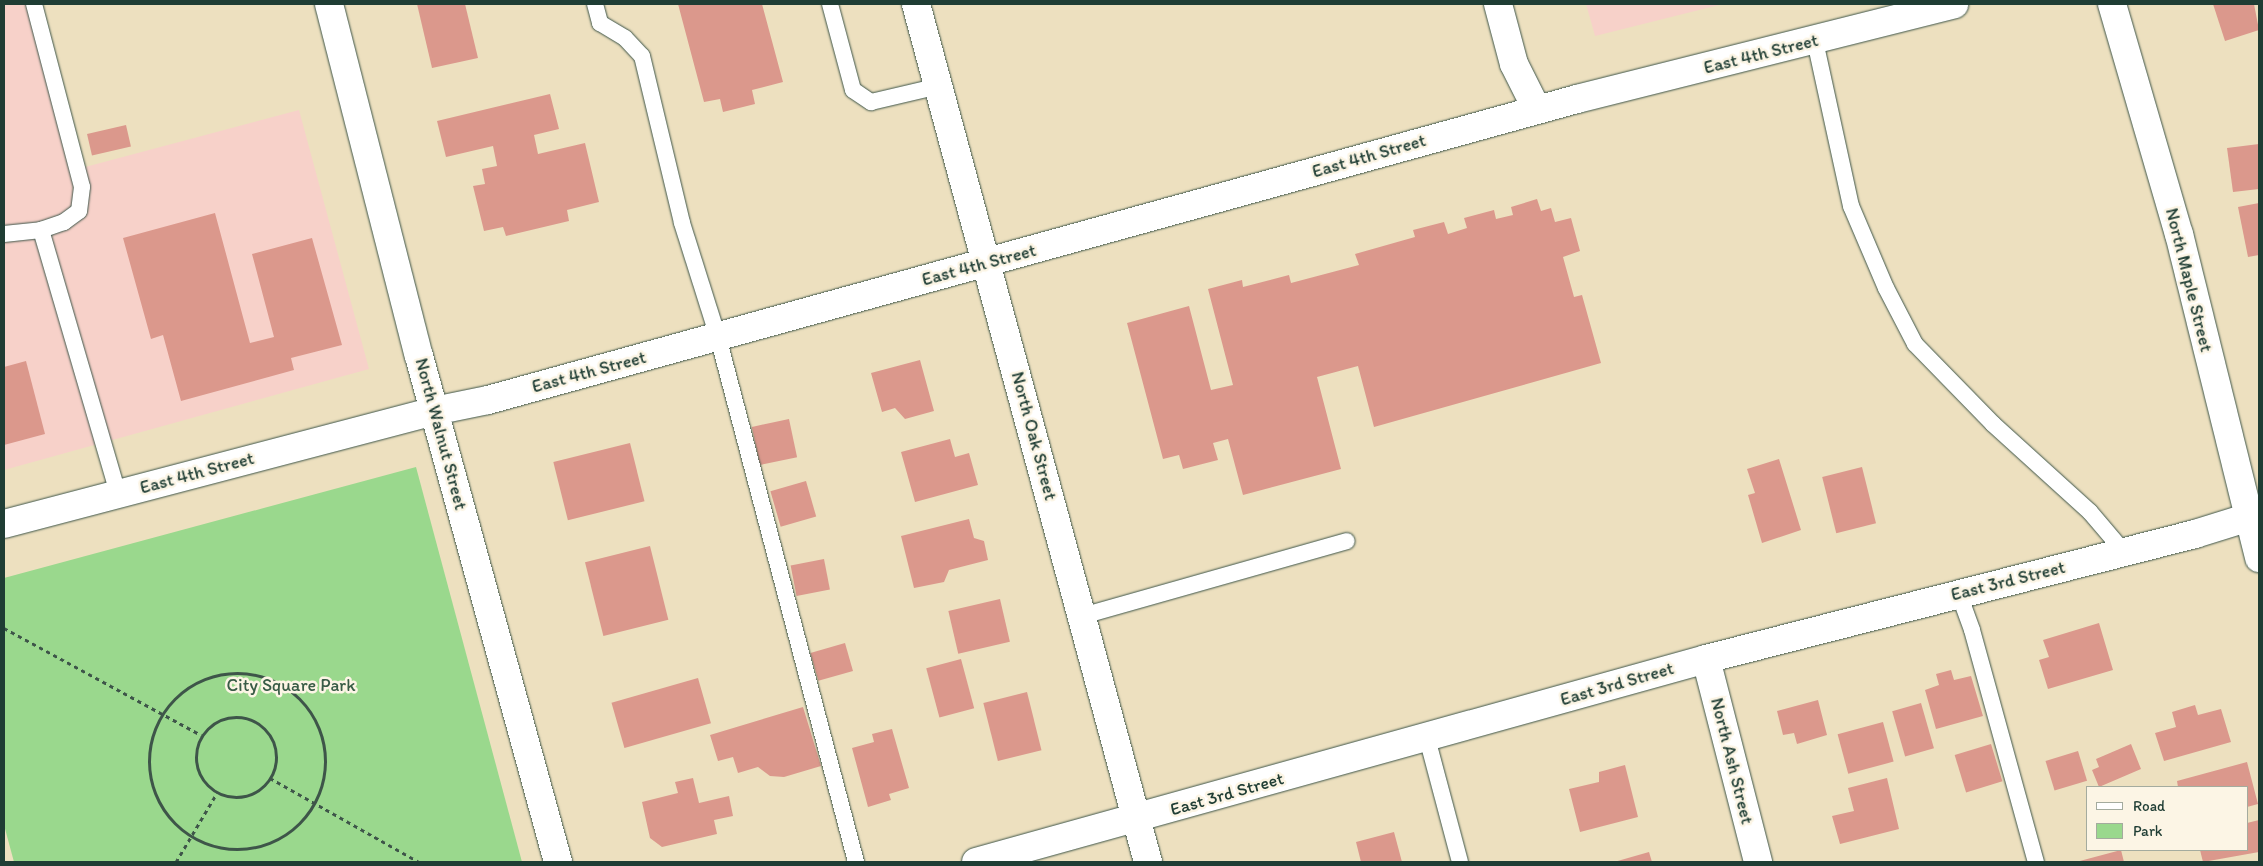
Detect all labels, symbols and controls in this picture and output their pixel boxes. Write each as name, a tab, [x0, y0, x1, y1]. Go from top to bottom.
street label: East 4th Street	[1702, 29, 1820, 79]
street label: East 4th Street	[1310, 130, 1428, 182]
street label: North Maple Street	[2161, 206, 2217, 354]
street label: East 4th Street	[920, 239, 1038, 291]
street label: East 4th Street	[530, 346, 648, 398]
street label: North Walnut Street	[410, 356, 472, 512]
street label: North Oak Street	[1006, 369, 1062, 503]
street label: East 4th Street	[138, 447, 256, 499]
street label: East 3rd Street	[1949, 556, 2067, 606]
street label: East 3rd Street	[1558, 658, 1676, 710]
park label: City Square Park	[227, 674, 355, 696]
street label: North Ash Street	[1706, 696, 1758, 826]
street label: East 3rd Street	[1168, 768, 1286, 820]
legend	[2086, 786, 2248, 851]
text: Road	[2133, 797, 2165, 815]
text: Park	[2133, 822, 2163, 840]

